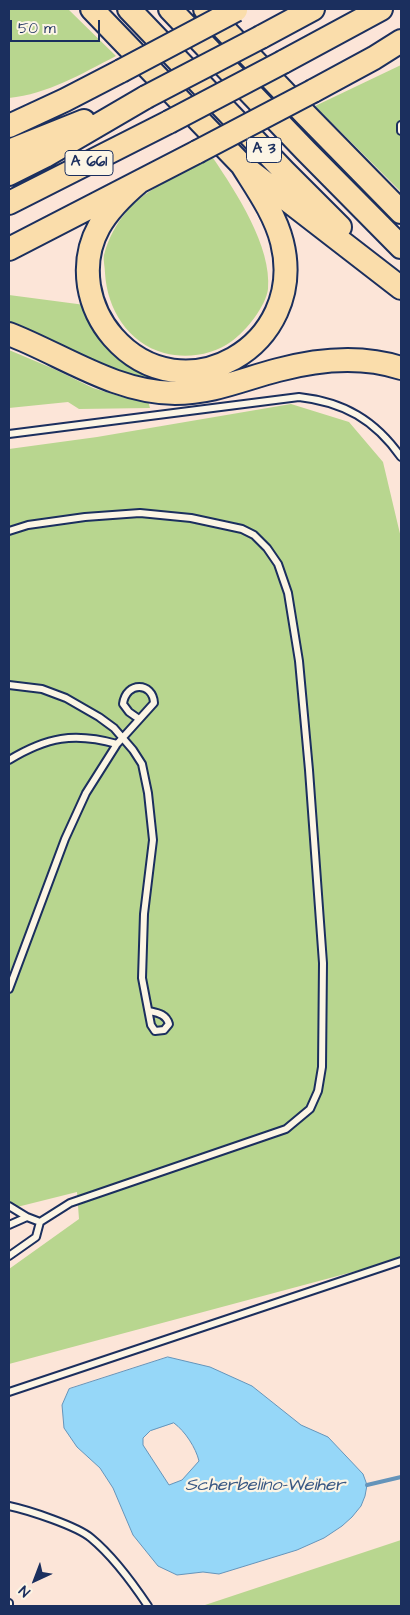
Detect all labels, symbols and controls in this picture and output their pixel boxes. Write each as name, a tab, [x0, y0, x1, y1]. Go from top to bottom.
scale bar	[12, 10, 102, 42]
text: 50 m	[18, 18, 56, 39]
road number: A 3	[246, 138, 282, 162]
road number: A 661	[65, 150, 113, 176]
water label: Scherbelino-Weiher	[185, 1475, 345, 1497]
north arrow	[10, 1555, 60, 1605]
text: N	[15, 1581, 35, 1601]

